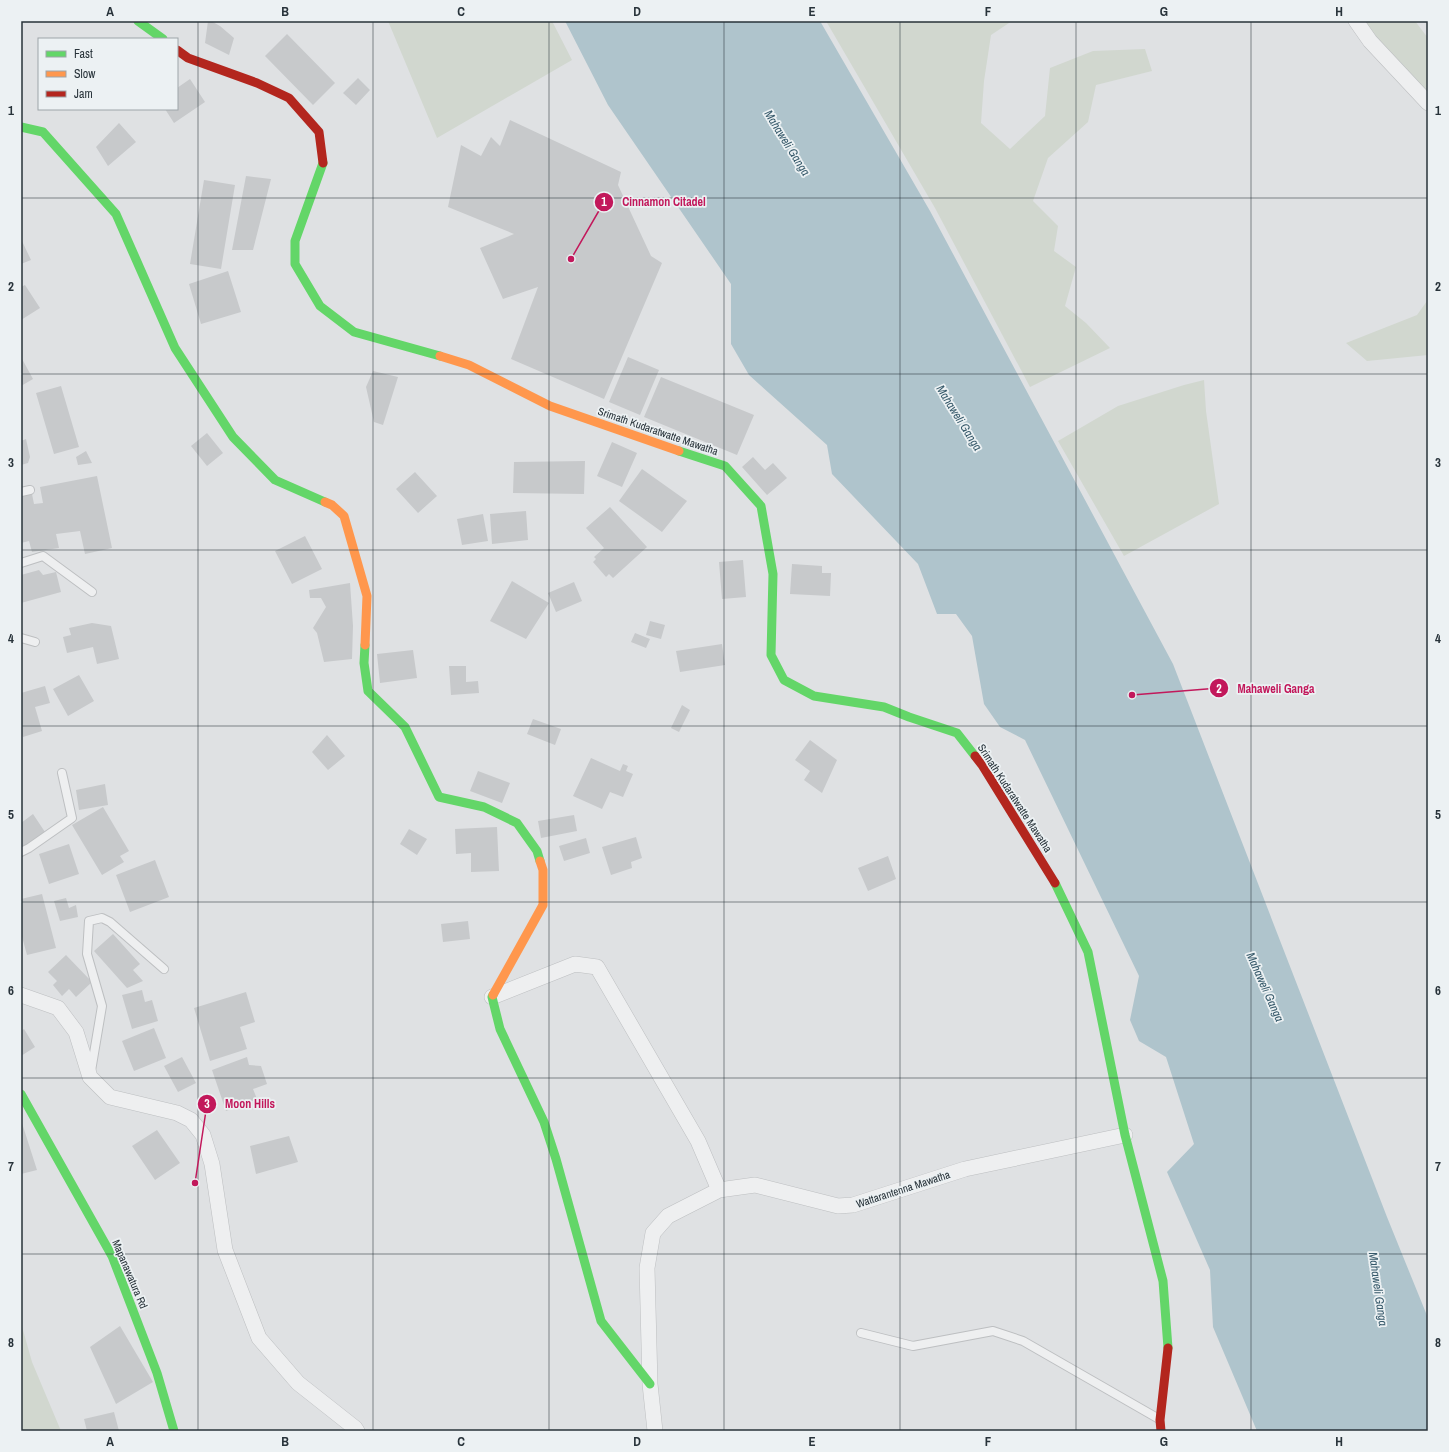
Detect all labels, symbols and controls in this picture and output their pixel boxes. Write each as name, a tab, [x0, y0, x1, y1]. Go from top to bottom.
text: A	[106, 3, 114, 20]
text: B	[281, 3, 289, 20]
text: C	[457, 3, 465, 20]
text: D	[633, 3, 641, 20]
text: E	[808, 3, 816, 20]
text: F	[985, 3, 992, 20]
text: G	[1160, 3, 1168, 20]
text: H	[1335, 3, 1343, 20]
legend	[38, 38, 178, 110]
text: Fast	[74, 46, 93, 62]
text: Slow	[74, 66, 96, 82]
text: Jam	[74, 86, 93, 102]
text: 1	[8, 102, 14, 119]
text: 1	[1435, 102, 1441, 119]
water label: Mahaweli Ganga	[761, 107, 814, 179]
callout: Cinnamon Citadel	[594, 190, 713, 214]
text: 1	[601, 194, 607, 210]
text: Cinnamon Citadel	[622, 194, 706, 210]
text: 2	[8, 278, 14, 295]
text: 2	[1435, 278, 1441, 295]
water label: Mahaweli Ganga	[933, 382, 986, 454]
street label: Srimath Kudaratwatte Mawatha	[596, 404, 720, 458]
text: 3	[8, 454, 14, 471]
text: 3	[1435, 454, 1441, 471]
text: 4	[8, 630, 14, 647]
text: 4	[1435, 630, 1441, 647]
callout: Mahaweli Ganga	[1209, 676, 1322, 700]
text: 2	[1216, 681, 1222, 697]
text: Mahaweli Ganga	[1237, 681, 1315, 697]
street label: Srimath Kudaratwatte Mawatha	[975, 741, 1055, 855]
text: 5	[8, 806, 14, 823]
text: 5	[1435, 806, 1441, 823]
water label: Mahaweli Ganga	[1243, 950, 1288, 1025]
text: 6	[8, 982, 14, 999]
text: 6	[1435, 982, 1441, 999]
callout: Moon Hills	[197, 1092, 283, 1116]
text: 3	[204, 1096, 210, 1112]
text: Moon Hills	[225, 1096, 275, 1112]
text: 7	[8, 1158, 14, 1175]
text: 7	[1435, 1158, 1441, 1175]
street label: Wattarantenna Mawatha	[854, 1167, 952, 1211]
street label: Mapanawatura Rd	[109, 1237, 151, 1311]
water label: Mahaweli Ganga	[1365, 1251, 1391, 1327]
text: 8	[8, 1334, 14, 1351]
text: 8	[1435, 1334, 1441, 1351]
text: A	[106, 1433, 114, 1450]
text: B	[281, 1433, 289, 1450]
text: C	[457, 1433, 465, 1450]
text: D	[633, 1433, 641, 1450]
text: E	[808, 1433, 816, 1450]
text: F	[985, 1433, 992, 1450]
text: G	[1160, 1433, 1168, 1450]
text: H	[1335, 1433, 1343, 1450]

